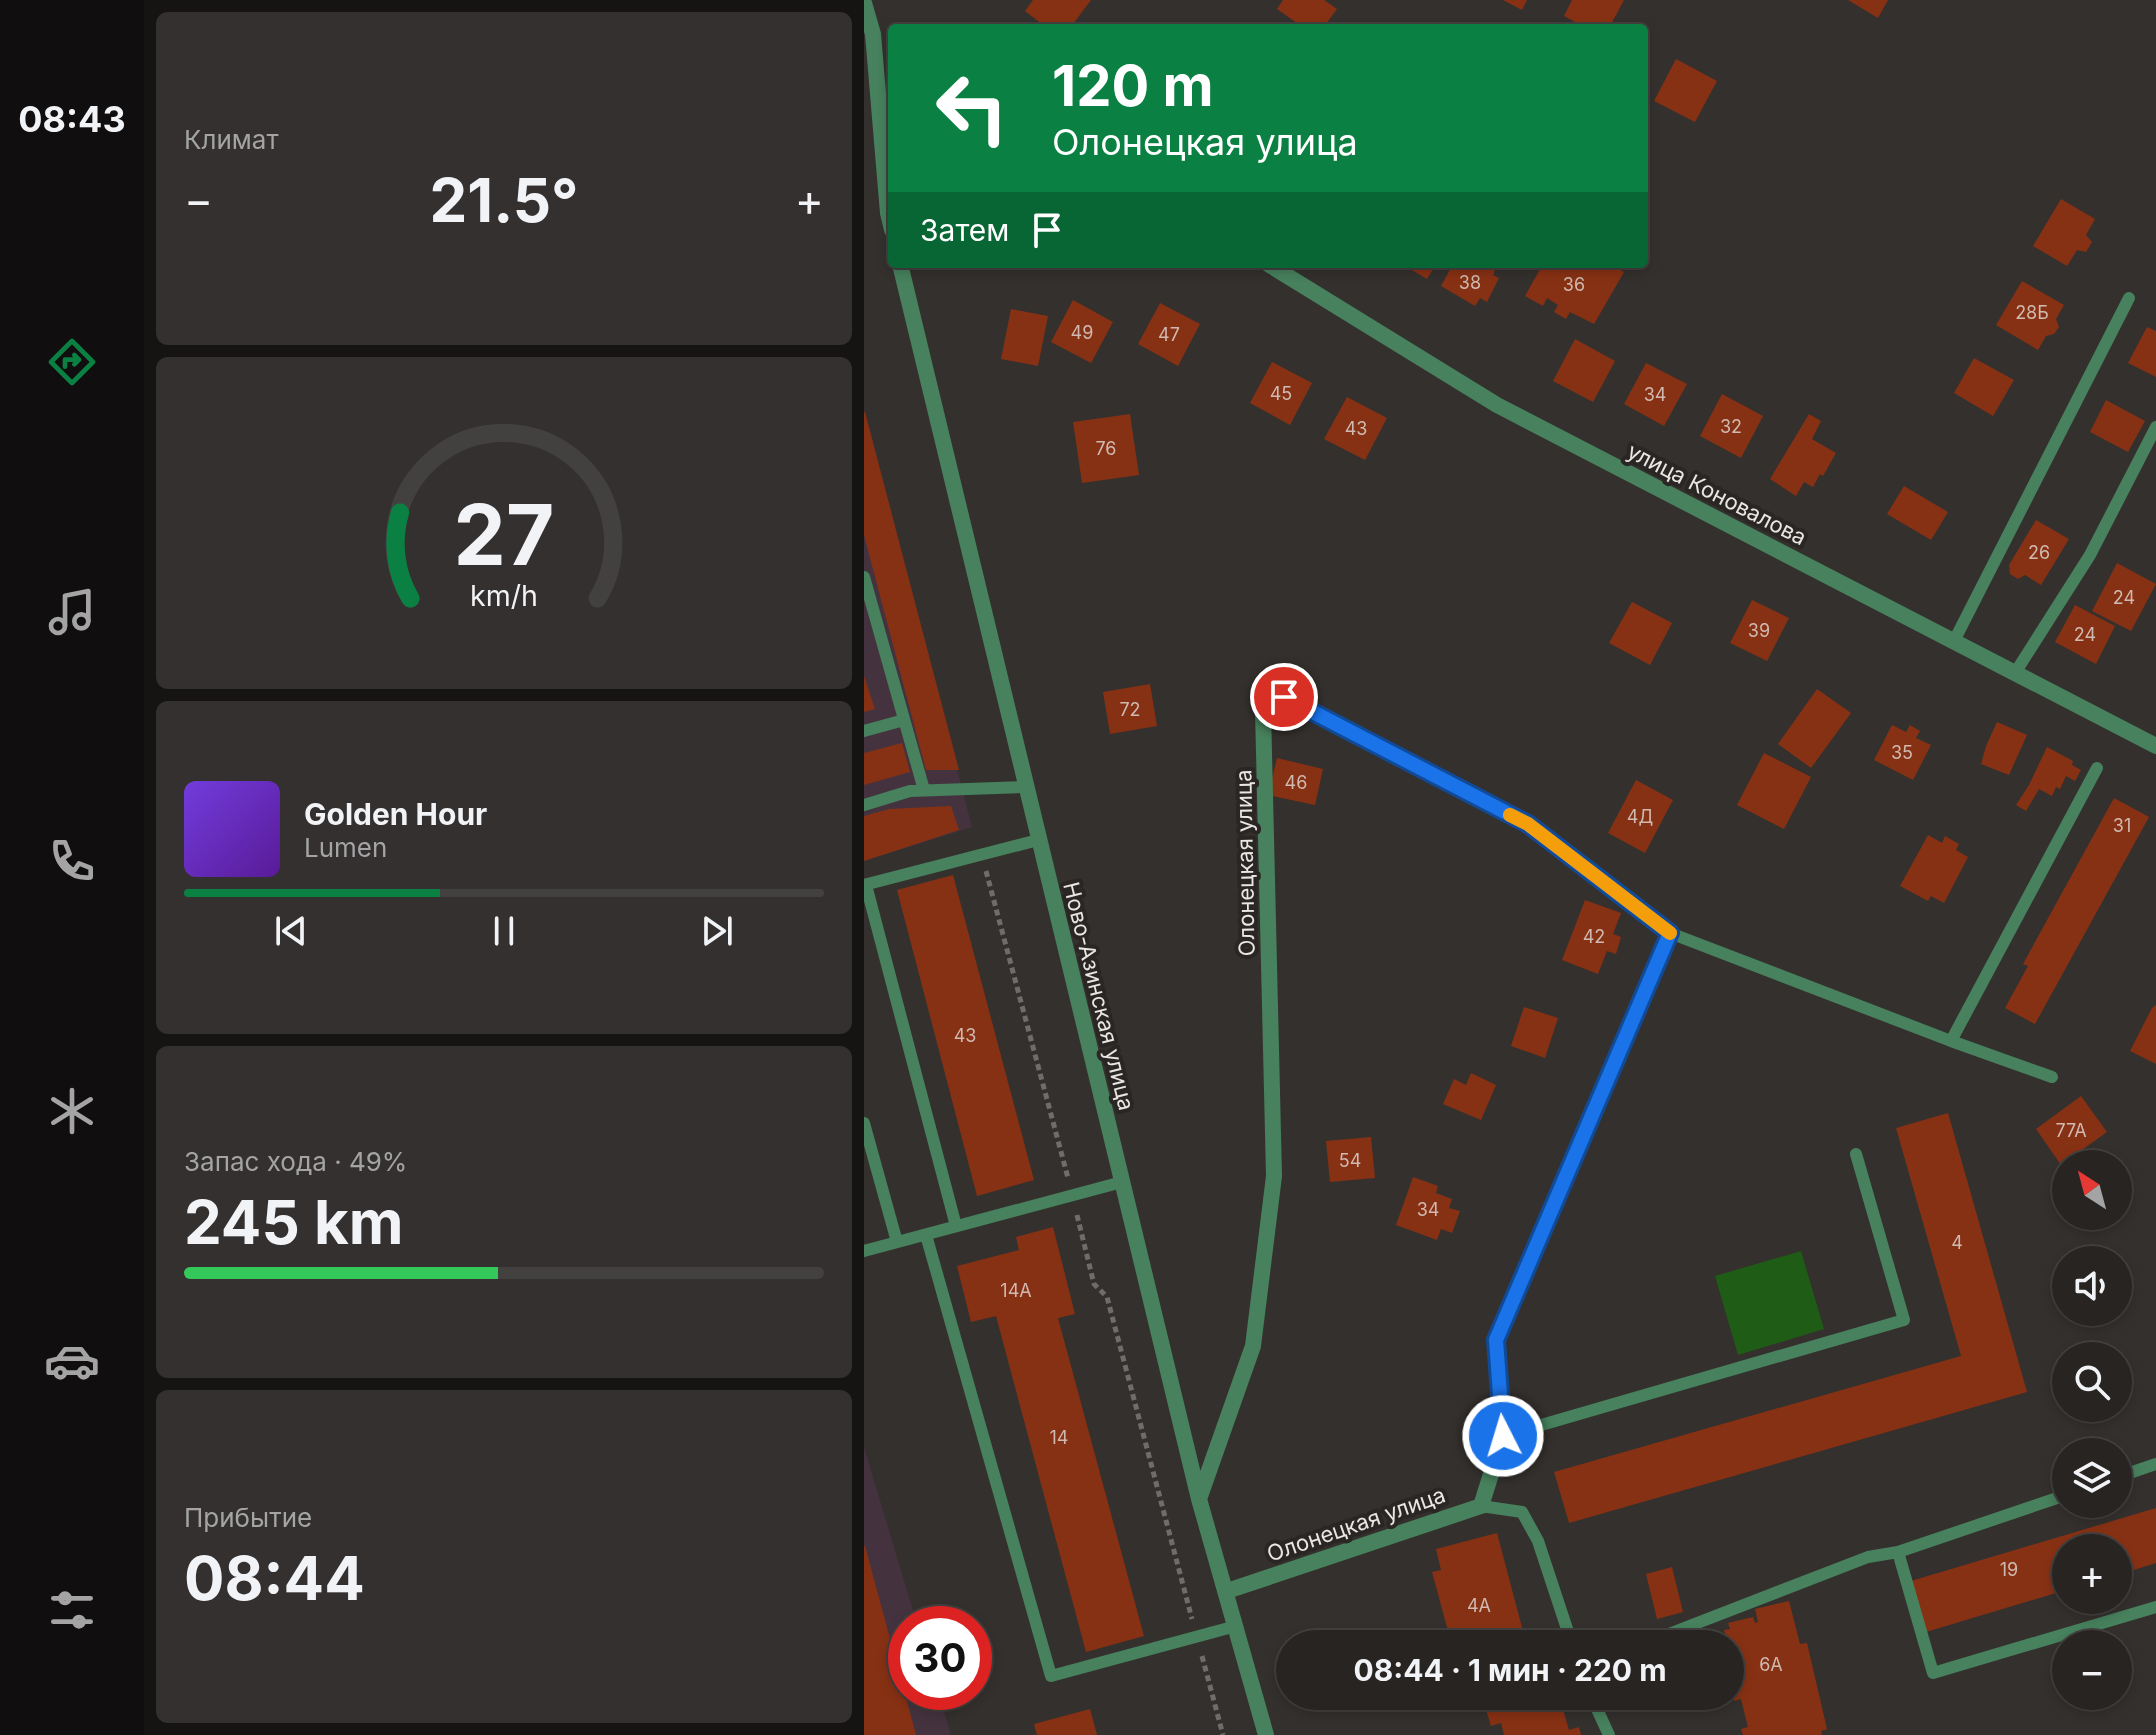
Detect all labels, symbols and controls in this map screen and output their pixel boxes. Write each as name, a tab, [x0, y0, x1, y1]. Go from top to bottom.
text: 120 m	[1052, 52, 1214, 120]
icon: left	[920, 56, 1024, 160]
text: 08:43	[18, 97, 126, 141]
text: Олонецкая улица	[1052, 120, 1358, 164]
text: Климат	[184, 124, 279, 155]
text: 21.5°	[430, 164, 578, 236]
text: −	[184, 173, 213, 227]
text: +	[795, 173, 824, 227]
icon: arrive	[1025, 208, 1069, 252]
text: Затем	[920, 212, 1009, 248]
house number: 38	[1459, 272, 1481, 293]
house number: 36	[1563, 274, 1585, 295]
house number: 28Б	[2015, 302, 2049, 323]
house number: 49	[1071, 322, 1093, 343]
house number: 47	[1158, 324, 1180, 345]
icon: directions	[44, 334, 100, 390]
house number: 45	[1270, 383, 1292, 404]
house number: 34	[1644, 384, 1666, 405]
house number: 32	[1720, 416, 1742, 437]
house number: 43	[1345, 418, 1367, 439]
house number: 76	[1095, 438, 1117, 459]
street label: улица Коновалова	[1623, 438, 1811, 550]
text: 27	[454, 483, 554, 584]
house number: 26	[2028, 542, 2050, 563]
text: km/h	[470, 578, 538, 613]
icon: music	[44, 584, 100, 640]
house number: 24	[2113, 587, 2135, 608]
house number: 39	[1748, 620, 1770, 641]
house number: 24	[2074, 624, 2096, 645]
pin	[1250, 663, 1318, 731]
icon: arrive	[1262, 675, 1306, 719]
house number: 72	[1119, 699, 1141, 720]
house number: 35	[1891, 742, 1913, 763]
street label: Олонецкая улица	[1230, 769, 1260, 957]
house number: 46	[1285, 772, 1307, 793]
text: Golden Hour	[304, 796, 487, 832]
house number: 4Д	[1627, 806, 1653, 827]
house number: 31	[2113, 815, 2131, 836]
text: Lumen	[304, 832, 387, 863]
icon: phone	[44, 833, 100, 889]
street label: Ново-Азинская улица	[1058, 879, 1140, 1113]
icon: previous	[269, 909, 313, 953]
icon: pause	[482, 909, 526, 953]
icon: next	[695, 909, 739, 953]
house number: 42	[1583, 926, 1605, 947]
house number: 43	[954, 1025, 976, 1046]
icon: climate	[44, 1083, 100, 1139]
house number: 77А	[2055, 1120, 2087, 1141]
text: Запас хода · 49%	[184, 1146, 407, 1177]
house number: 54	[1339, 1150, 1361, 1171]
north arrow	[2052, 1150, 2132, 1230]
map controls	[2052, 1150, 2132, 1710]
text: 245 km	[184, 1186, 404, 1258]
house number: 34	[1417, 1199, 1439, 1220]
house number: 4	[1951, 1232, 1963, 1253]
button: sound	[2052, 1246, 2132, 1326]
house number: 14А	[1000, 1280, 1032, 1301]
icon: car	[44, 1333, 100, 1389]
button: search	[2052, 1342, 2132, 1422]
position arrow	[1461, 1394, 1545, 1478]
house number: 14	[1050, 1427, 1068, 1448]
button: layers	[2052, 1438, 2132, 1518]
street label: Олонецкая улица	[1263, 1481, 1449, 1567]
text: Прибытие	[184, 1502, 312, 1533]
button: +	[2052, 1534, 2132, 1614]
text: 08:44	[184, 1542, 365, 1614]
house number: 19	[2000, 1559, 2018, 1580]
icon: filters	[44, 1582, 100, 1638]
house number: 4А	[1467, 1595, 1491, 1616]
speed limit sign: 30	[888, 1606, 992, 1710]
button: −	[2052, 1630, 2132, 1710]
text: 08:44 · 1 мин · 220 m	[1353, 1652, 1667, 1688]
house number: 6А	[1759, 1654, 1783, 1675]

